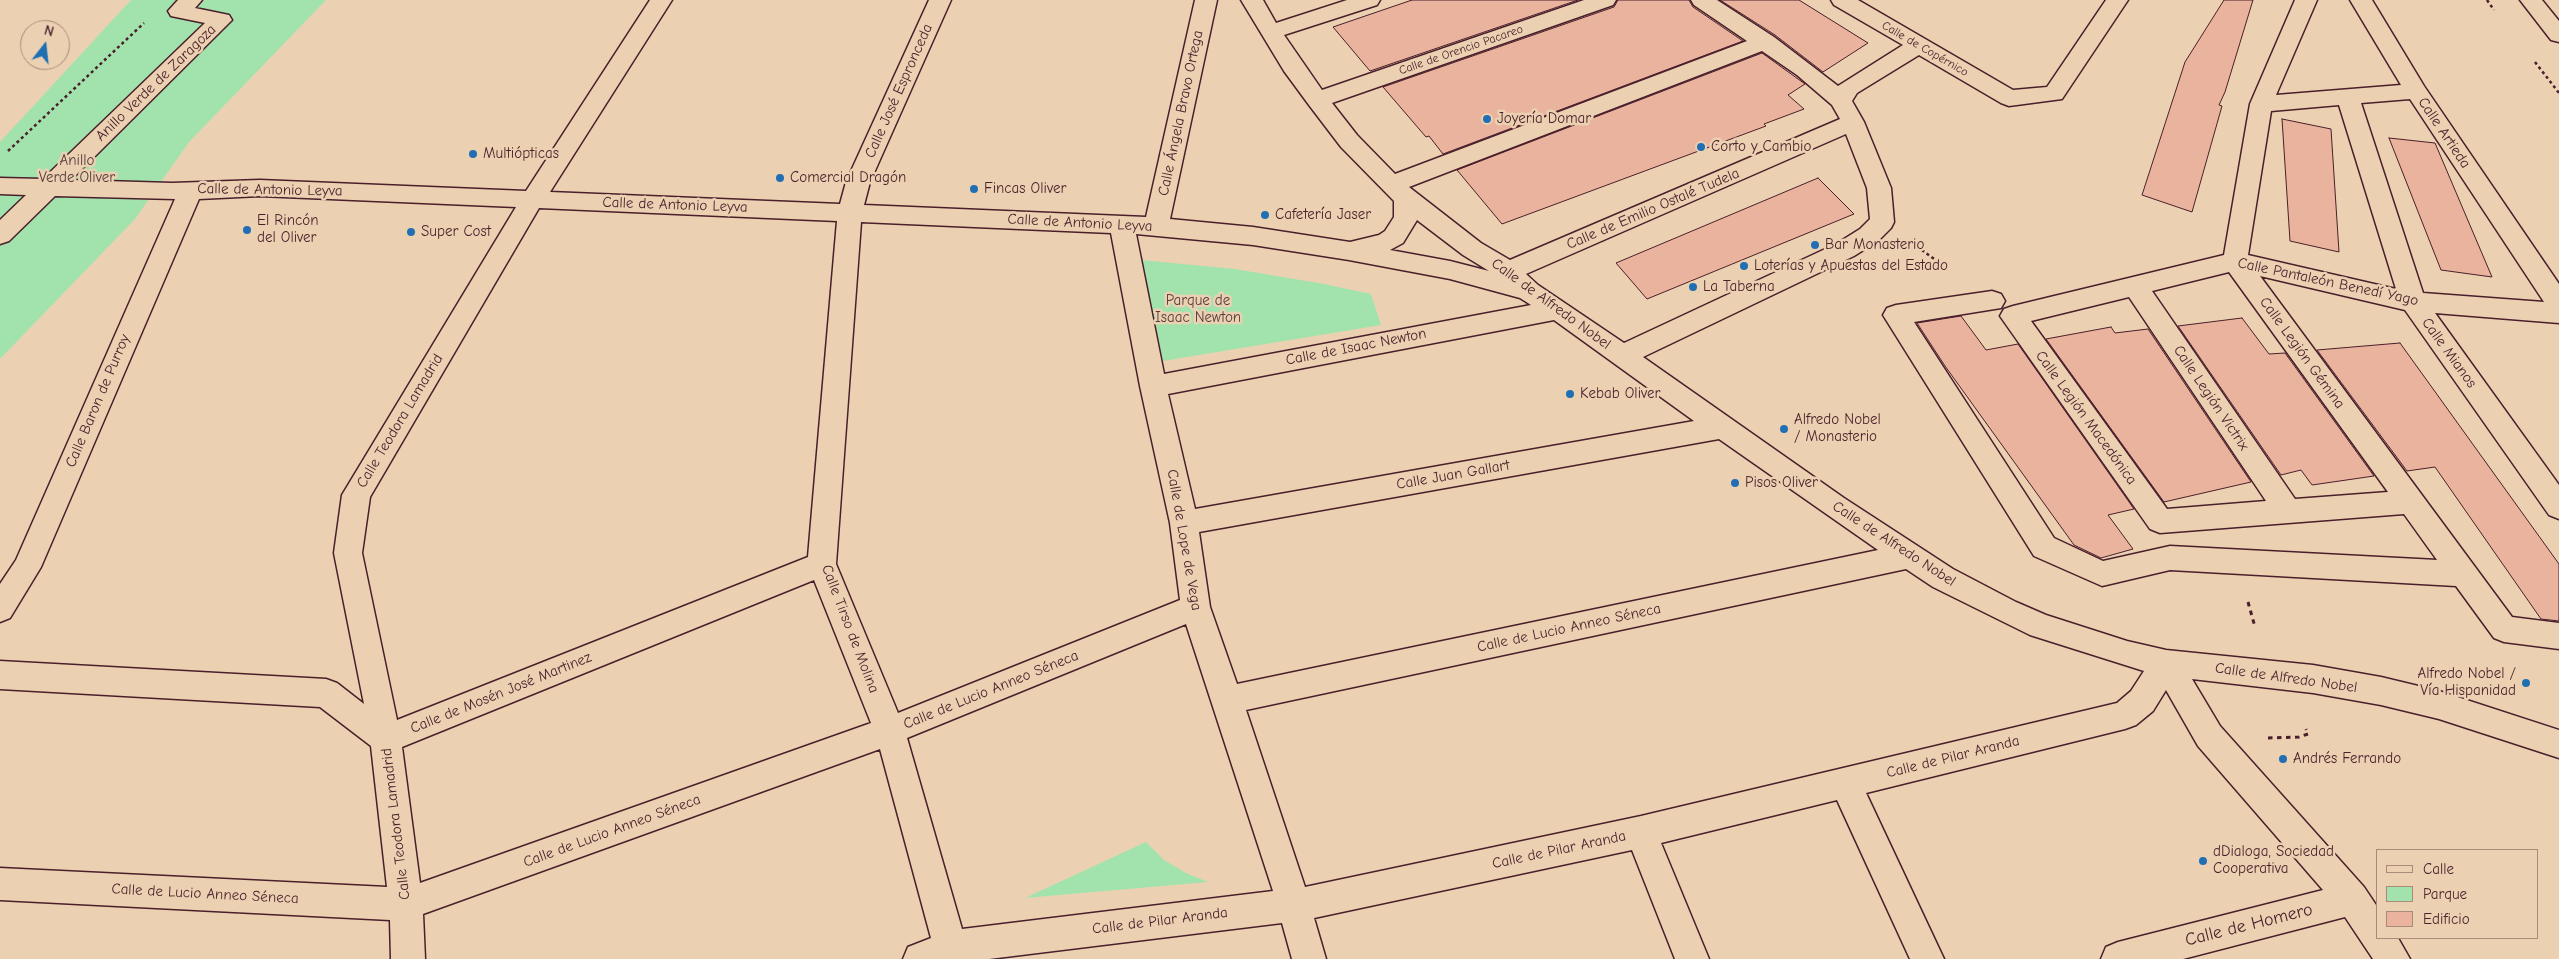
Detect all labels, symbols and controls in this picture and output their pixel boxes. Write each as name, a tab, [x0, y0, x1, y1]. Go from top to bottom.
street label: Calle de Copérnico	[1879, 18, 1971, 80]
north arrow	[20, 20, 70, 70]
street label: Anillo Verde de Zaragoza	[92, 21, 220, 145]
street label: Calle José Espronceda	[861, 21, 937, 161]
text: N	[42, 22, 56, 40]
street label: Calle de Orencio Pacareo	[1397, 22, 1525, 78]
street label: Calle Ángela Bravo Ortega	[1155, 29, 1207, 197]
street label: Calle Artieda	[2414, 94, 2474, 172]
place label: Joyería Domar	[1497, 110, 1591, 128]
marker: Joyería Domar	[1481, 113, 1493, 125]
place label: Corto y Cambio	[1711, 138, 1811, 156]
marker: Corto y Cambio	[1695, 141, 1707, 153]
place label: Multiópticas	[483, 145, 559, 163]
marker: Multiópticas	[467, 148, 479, 160]
park label: Anillo Verde Oliver	[39, 152, 115, 187]
street label: Calle de Emilio Ostalé Tudela	[1564, 164, 1742, 254]
place label: Comercial Dragón	[790, 169, 906, 187]
marker: Comercial Dragón	[774, 172, 786, 184]
street label: Calle de Antonio Leyva	[197, 180, 343, 200]
place label: Fincas Oliver	[984, 180, 1066, 198]
marker: Fincas Oliver	[968, 183, 980, 195]
street label: Calle de Antonio Leyva	[602, 193, 748, 217]
place label: Cafetería Jaser	[1275, 206, 1371, 224]
marker: Cafetería Jaser	[1259, 209, 1271, 221]
street label: Calle de Antonio Leyva	[1007, 210, 1153, 236]
place label: El Rincón del Oliver	[257, 212, 318, 247]
place label: Super Cost	[421, 223, 491, 241]
marker: El Rincón del Oliver	[241, 224, 253, 236]
marker: Super Cost	[405, 226, 417, 238]
place label: Bar Monasterio	[1825, 236, 1924, 254]
marker: Bar Monasterio	[1809, 239, 1821, 251]
street label: Calle Pantaleón Benedí Yago	[2236, 254, 2420, 310]
street label: Calle de Alfredo Nobel	[1488, 255, 1614, 353]
place label: Loterías y Apuestas del Estado	[1754, 257, 1948, 275]
marker: Loterías y Apuestas del Estado	[1738, 260, 1750, 272]
place label: La Taberna	[1703, 278, 1775, 296]
marker: La Taberna	[1687, 281, 1699, 293]
park label: Parque de Isaac Newton	[1155, 292, 1241, 327]
street label: Calle Legión Gémina	[2255, 294, 2349, 412]
street label: Calle Mianos	[2418, 314, 2480, 392]
street label: Calle de Isaac Newton	[1284, 325, 1428, 369]
street label: Calle Baron de Purroy	[62, 332, 134, 470]
street label: Calle Legión Victrix	[2169, 342, 2253, 454]
street label: Calle Legión Macedónica	[2031, 348, 2141, 488]
street label: Calle Teodora Lamadrid	[353, 351, 447, 491]
place label: Kebab Oliver	[1580, 385, 1660, 403]
marker: Kebab Oliver	[1564, 388, 1576, 400]
place label: Alfredo Nobel / Monasterio	[1794, 411, 1881, 446]
marker: Alfredo Nobel / Monasterio	[1778, 423, 1790, 435]
street label: Calle Juan Gallart	[1395, 456, 1511, 494]
street label: Calle de Lope de Vega	[1163, 468, 1205, 612]
place label: Pisos Oliver	[1745, 474, 1818, 492]
marker: Pisos Oliver	[1729, 477, 1741, 489]
street label: Calle de Alfredo Nobel	[1829, 497, 1959, 591]
street label: Calle Tirso de Molina	[817, 562, 883, 696]
street label: Calle de Lucio Anneo Séneca	[1475, 600, 1663, 656]
street label: Calle de Lucio Anneo Séneca	[901, 647, 1081, 733]
street label: Calle de Mosén José Martinez	[408, 648, 594, 738]
street label: Calle de Alfredo Nobel	[2214, 659, 2358, 697]
place label: Alfredo Nobel / Vía Hispanidad	[2418, 665, 2516, 700]
marker: Alfredo Nobel / Vía Hispanidad	[2520, 677, 2532, 689]
street label: Calle de Pilar Aranda	[1885, 732, 2021, 782]
street label: Calle Teodora Lamadrid	[378, 747, 414, 901]
place label: Andrés Ferrando	[2293, 750, 2401, 768]
marker: Andrés Ferrando	[2277, 753, 2289, 765]
street label: Calle de Lucio Anneo Séneca	[521, 790, 703, 872]
street label: Calle de Pilar Aranda	[1490, 827, 1628, 873]
place label: dDialoga, Sociedad Cooperativa	[2213, 843, 2334, 878]
legend	[2376, 849, 2539, 939]
marker: dDialoga, Sociedad Cooperativa	[2197, 855, 2209, 867]
text: Calle	[2423, 860, 2454, 878]
street label: Calle de Lucio Anneo Séneca	[111, 880, 299, 908]
text: Parque	[2423, 885, 2467, 903]
street label: Calle de Homero	[2183, 899, 2315, 951]
street label: Calle de Pilar Aranda	[1091, 904, 1229, 938]
text: Edificio	[2423, 910, 2470, 928]

